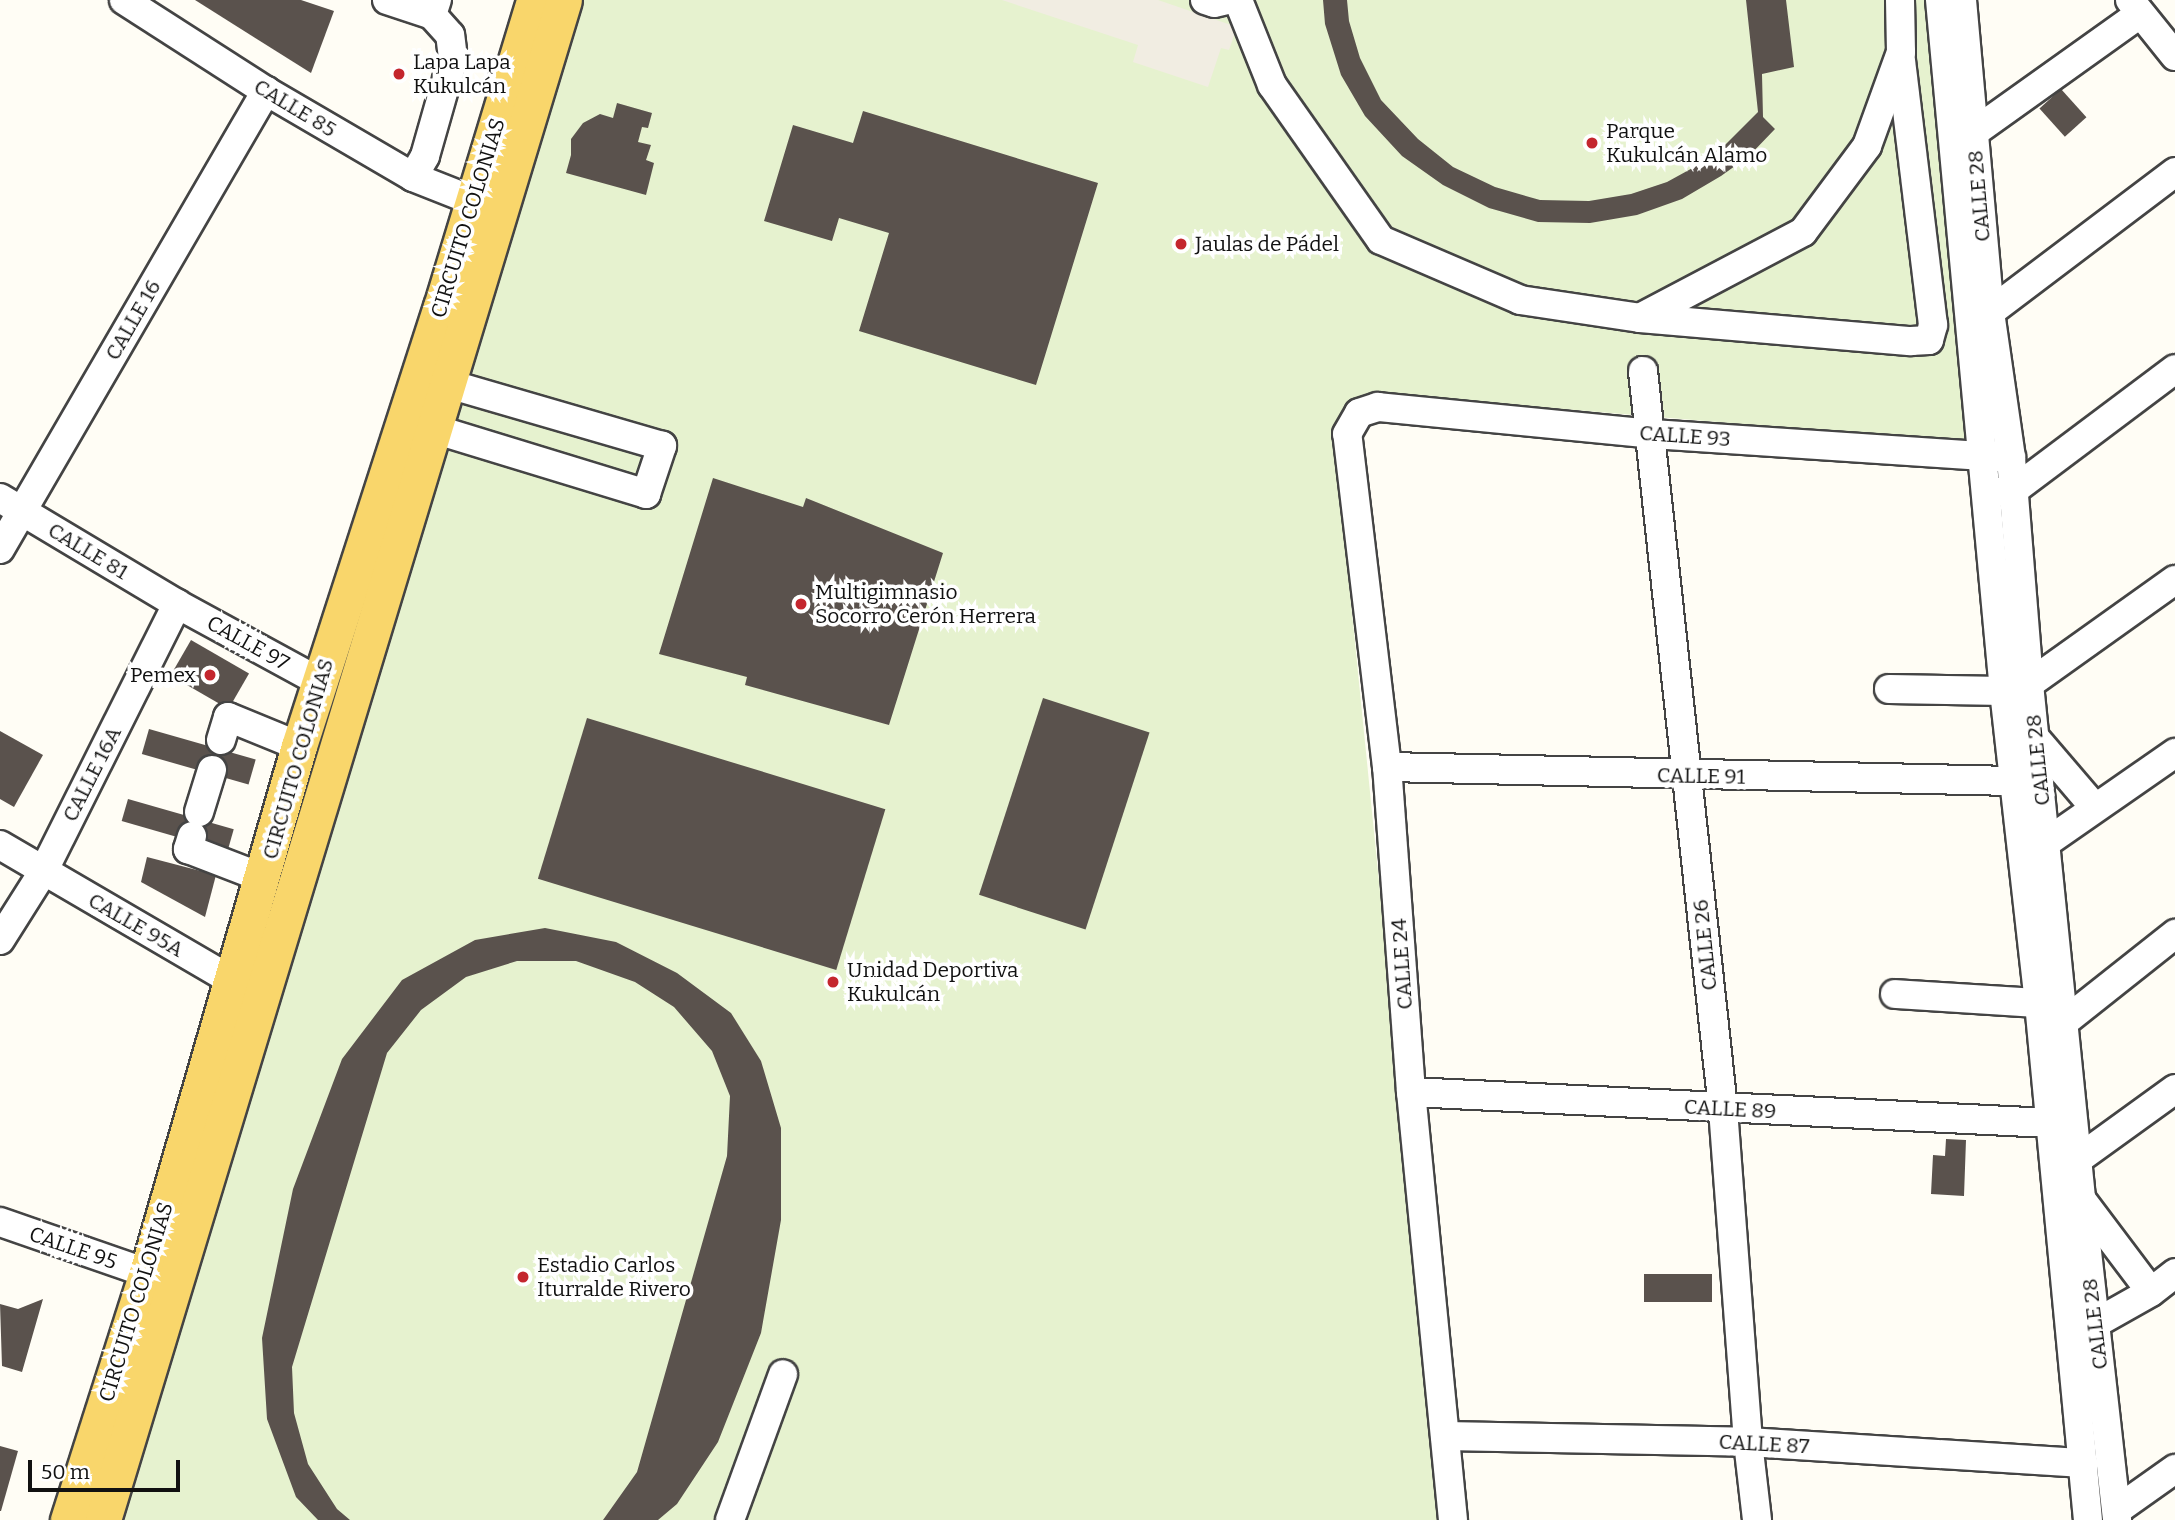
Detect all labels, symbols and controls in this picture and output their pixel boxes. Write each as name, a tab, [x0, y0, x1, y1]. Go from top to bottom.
place label: Lapa Lapa Kukulcán	[413, 49, 511, 99]
marker: Lapa Lapa Kukulcán	[391, 66, 407, 82]
street label: CALLE 85	[249, 74, 341, 142]
street label: CIRCUITO COLONIAS	[426, 115, 510, 321]
place label: Parque Kukulcán Alamo	[1606, 118, 1767, 168]
marker: Parque Kukulcán Alamo	[1584, 135, 1600, 151]
street label: CALLE 28	[1962, 149, 1996, 243]
place label: Jaulas de Pádel	[1195, 231, 1339, 257]
marker: Jaulas de Pádel	[1173, 236, 1189, 252]
street label: CALLE 16	[100, 275, 166, 365]
street label: CALLE 93	[1639, 420, 1731, 452]
street label: CALLE 81	[44, 517, 132, 585]
place label: Multigimnasio Socorro Cerón Herrera	[815, 579, 1036, 629]
marker: Multigimnasio Socorro Cerón Herrera	[793, 596, 809, 612]
street label: CALLE 97	[203, 610, 293, 676]
street label: CIRCUITO COLONIAS	[257, 656, 339, 862]
place label: Pemex	[130, 662, 196, 688]
marker: Pemex	[202, 667, 218, 683]
street label: CALLE 28	[2021, 713, 2055, 807]
street label: CALLE 16A	[57, 722, 127, 826]
street label: CALLE 91	[1657, 763, 1745, 789]
street label: CALLE 95A	[84, 888, 188, 962]
street label: CALLE 26	[1688, 898, 1722, 992]
street label: CALLE 24	[1386, 918, 1418, 1010]
place label: Unidad Deportiva Kukulcán	[847, 957, 1018, 1007]
marker: Unidad Deportiva Kukulcán	[825, 974, 841, 990]
street label: CALLE 89	[1683, 1094, 1777, 1124]
street label: CIRCUITO COLONIAS	[94, 1199, 178, 1405]
street label: CALLE 95	[26, 1221, 120, 1275]
place label: Estadio Carlos Iturralde Rivero	[537, 1252, 691, 1302]
marker: Estadio Carlos Iturralde Rivero	[515, 1269, 531, 1285]
street label: CALLE 28	[2077, 1277, 2113, 1371]
street label: CALLE 87	[1718, 1429, 1810, 1459]
scale bar	[32, 1446, 184, 1490]
text: 50 m	[41, 1459, 90, 1485]

